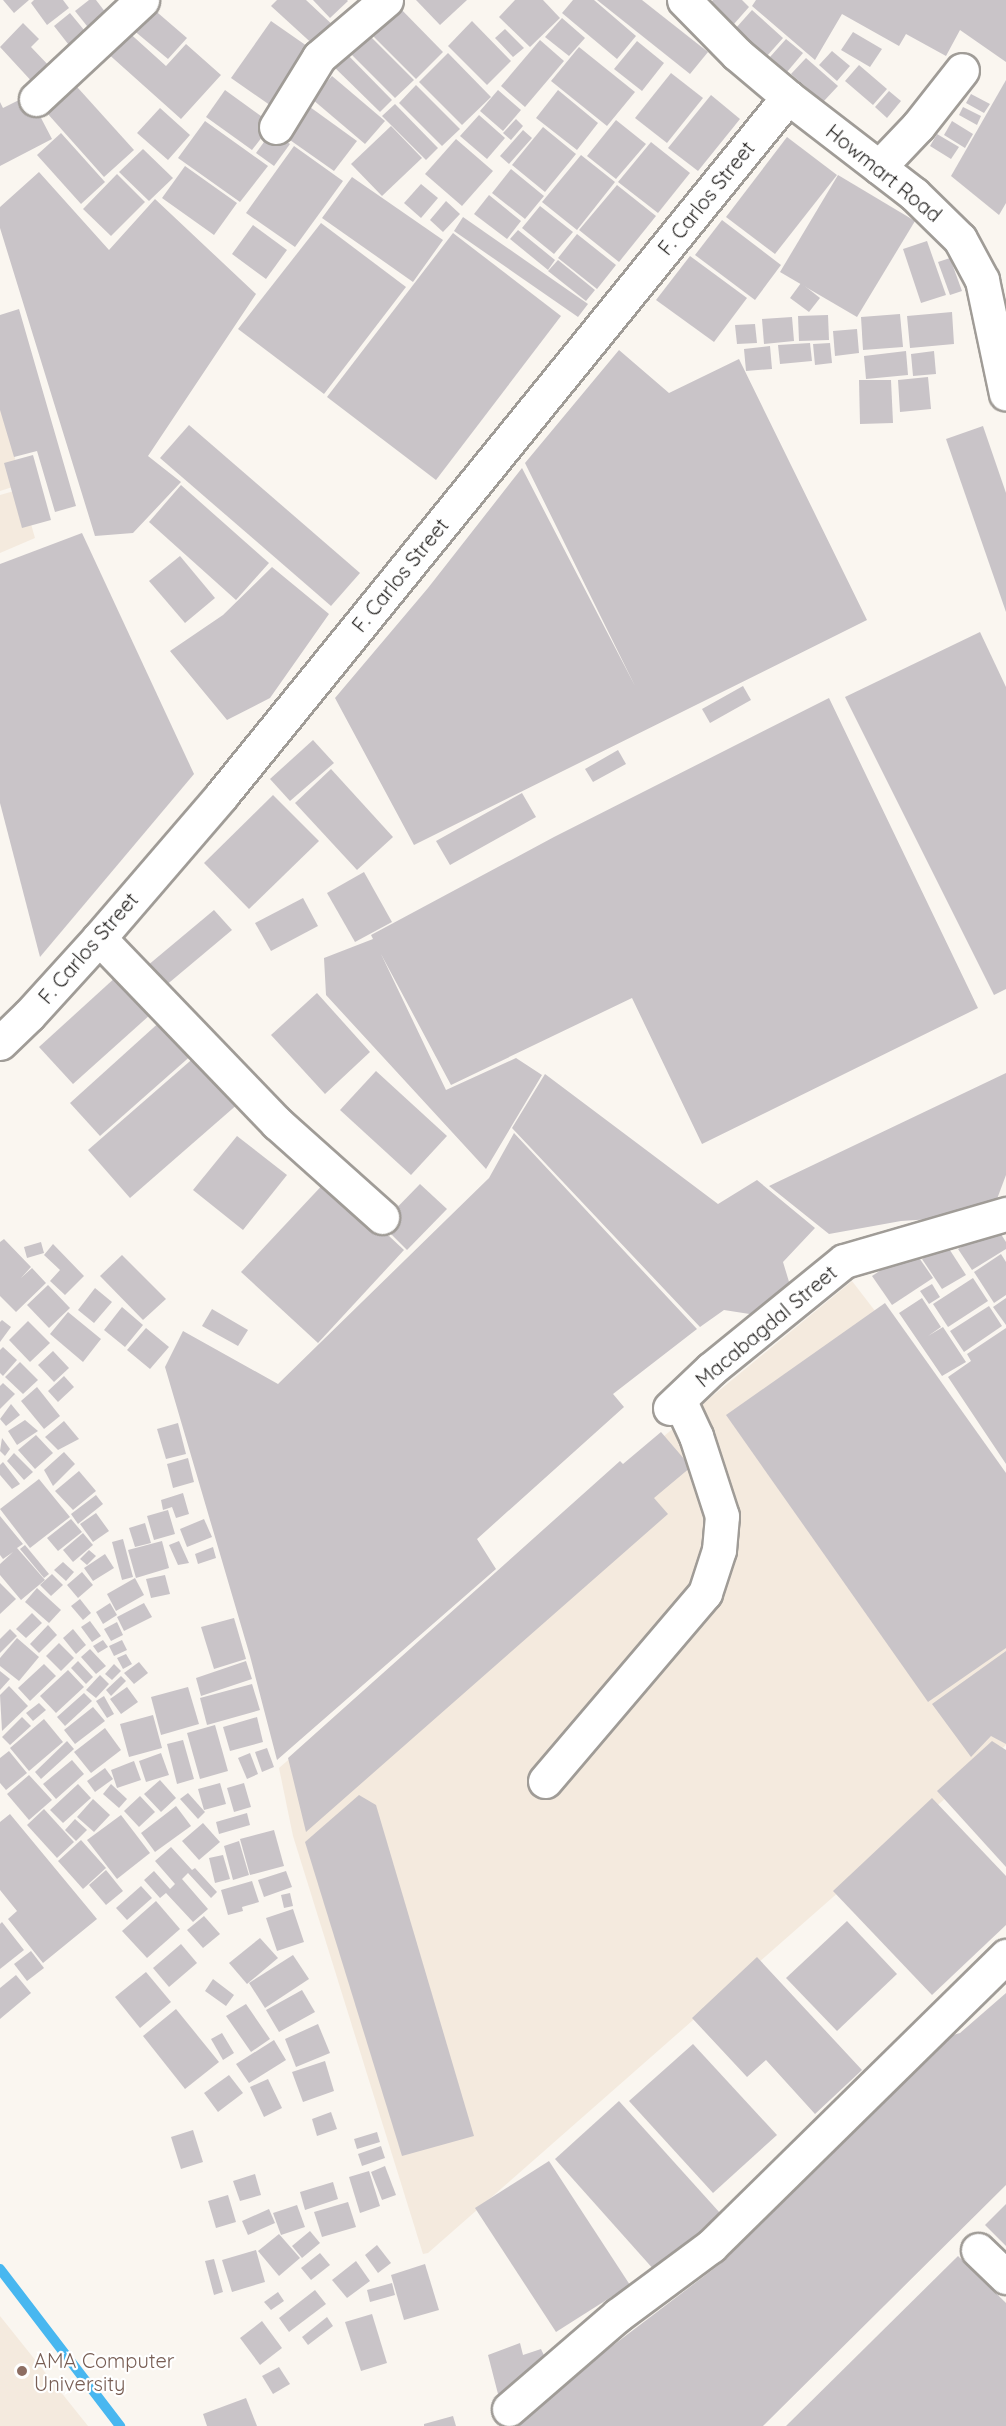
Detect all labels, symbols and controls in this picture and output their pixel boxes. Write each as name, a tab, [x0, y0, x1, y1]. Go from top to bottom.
street label: Howmart Road	[821, 119, 947, 227]
street label: F. Carlos Street	[653, 136, 759, 260]
street label: F. Carlos Street	[347, 513, 453, 637]
street label: F. Carlos Street	[33, 888, 143, 1008]
street label: Macabagdal Street	[691, 1260, 841, 1392]
place label: AMA Computer University	[34, 2348, 174, 2395]
marker: AMA Computer University	[15, 2364, 29, 2378]

